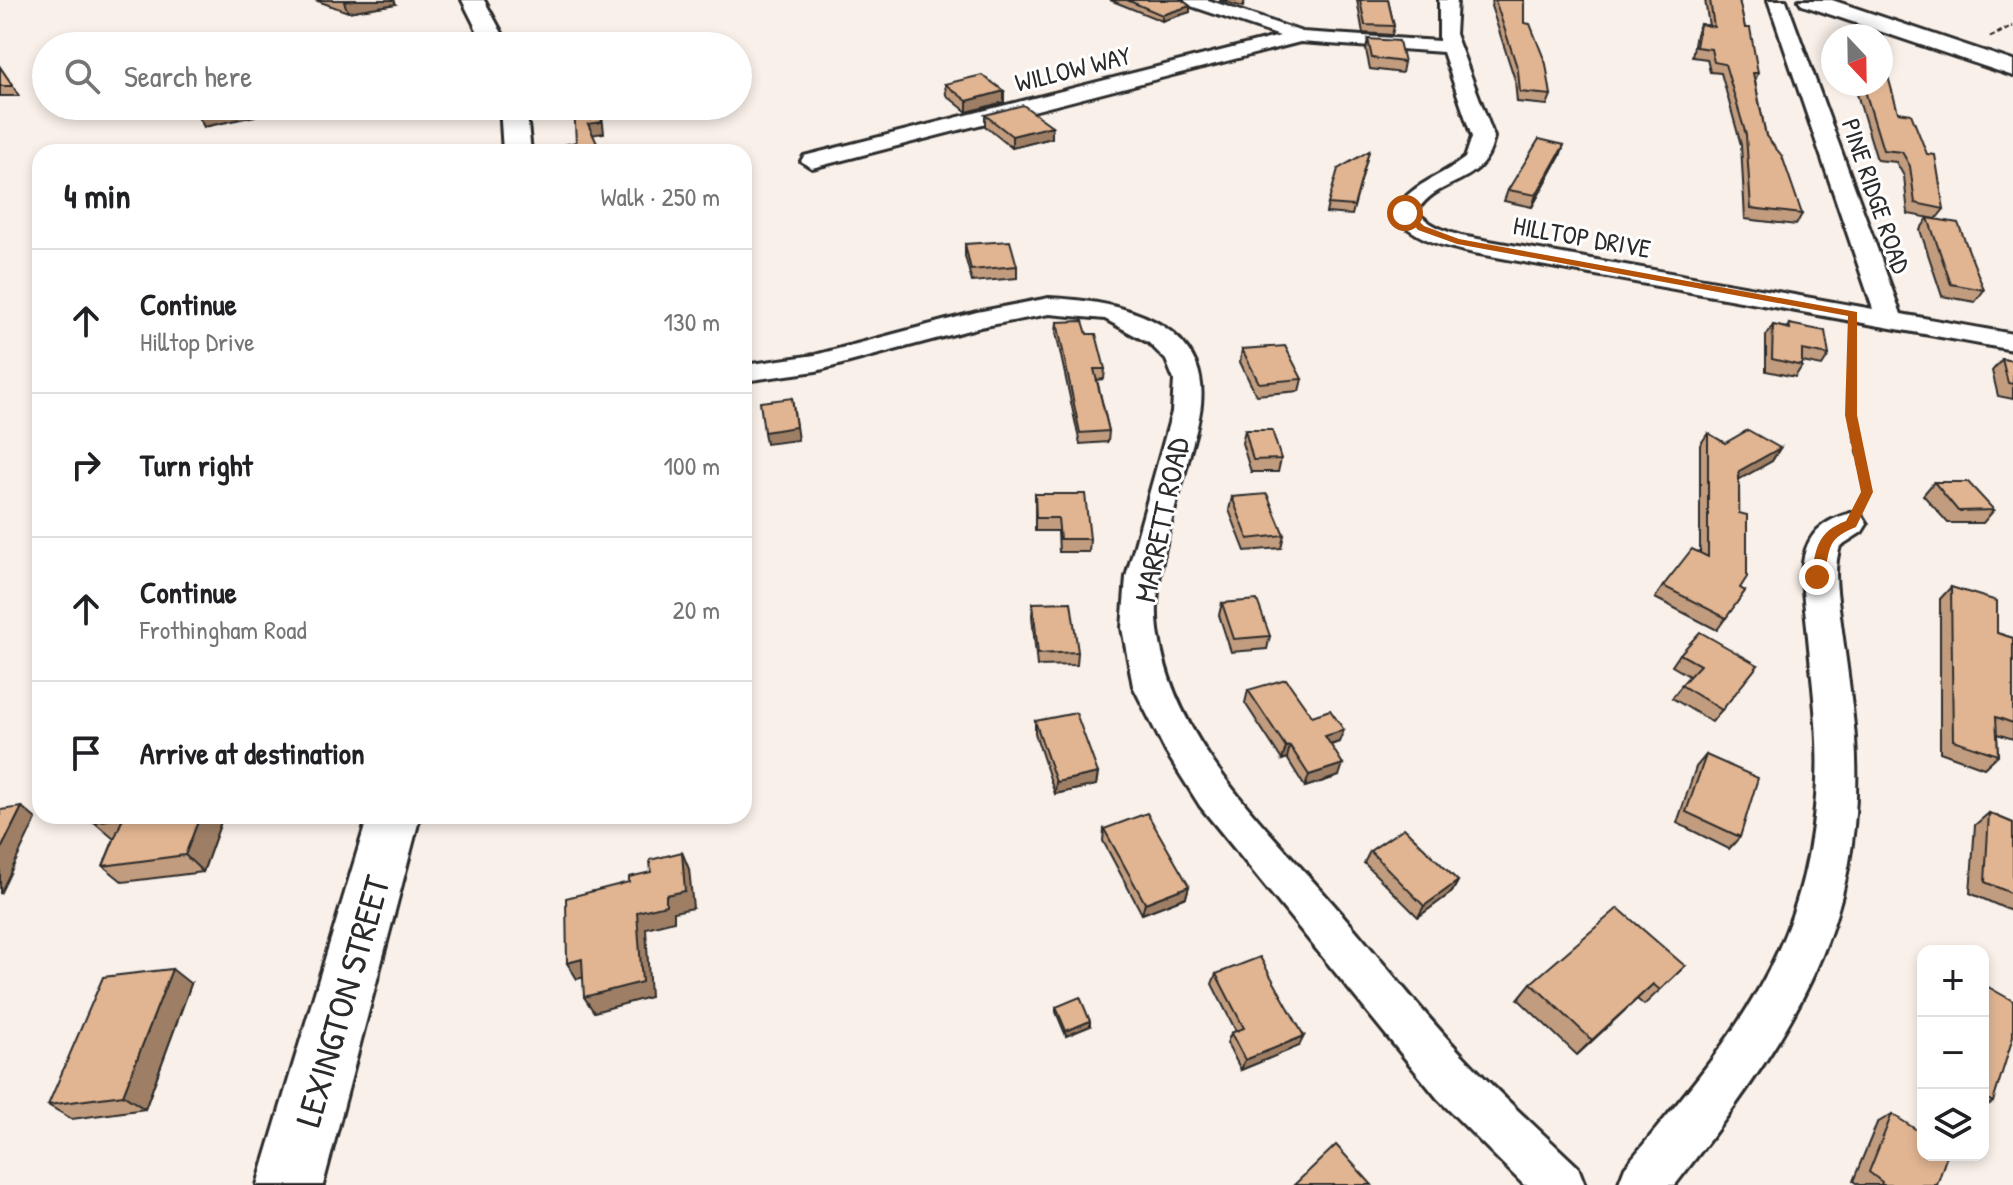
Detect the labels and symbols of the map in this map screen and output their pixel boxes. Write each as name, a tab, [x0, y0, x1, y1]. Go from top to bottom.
north arrow	[1821, 24, 1893, 96]
street label: WILLOW WAY	[1011, 37, 1135, 100]
street label: PINE RIDGE ROAD	[1834, 114, 1920, 278]
route start	[1387, 195, 1423, 231]
street label: HILLTOP DRIVE	[1511, 207, 1654, 266]
street label: MARRETT ROAD	[1124, 433, 1198, 606]
route end	[1799, 559, 1835, 595]
street label: LEXINGTON STREET	[282, 869, 401, 1132]

